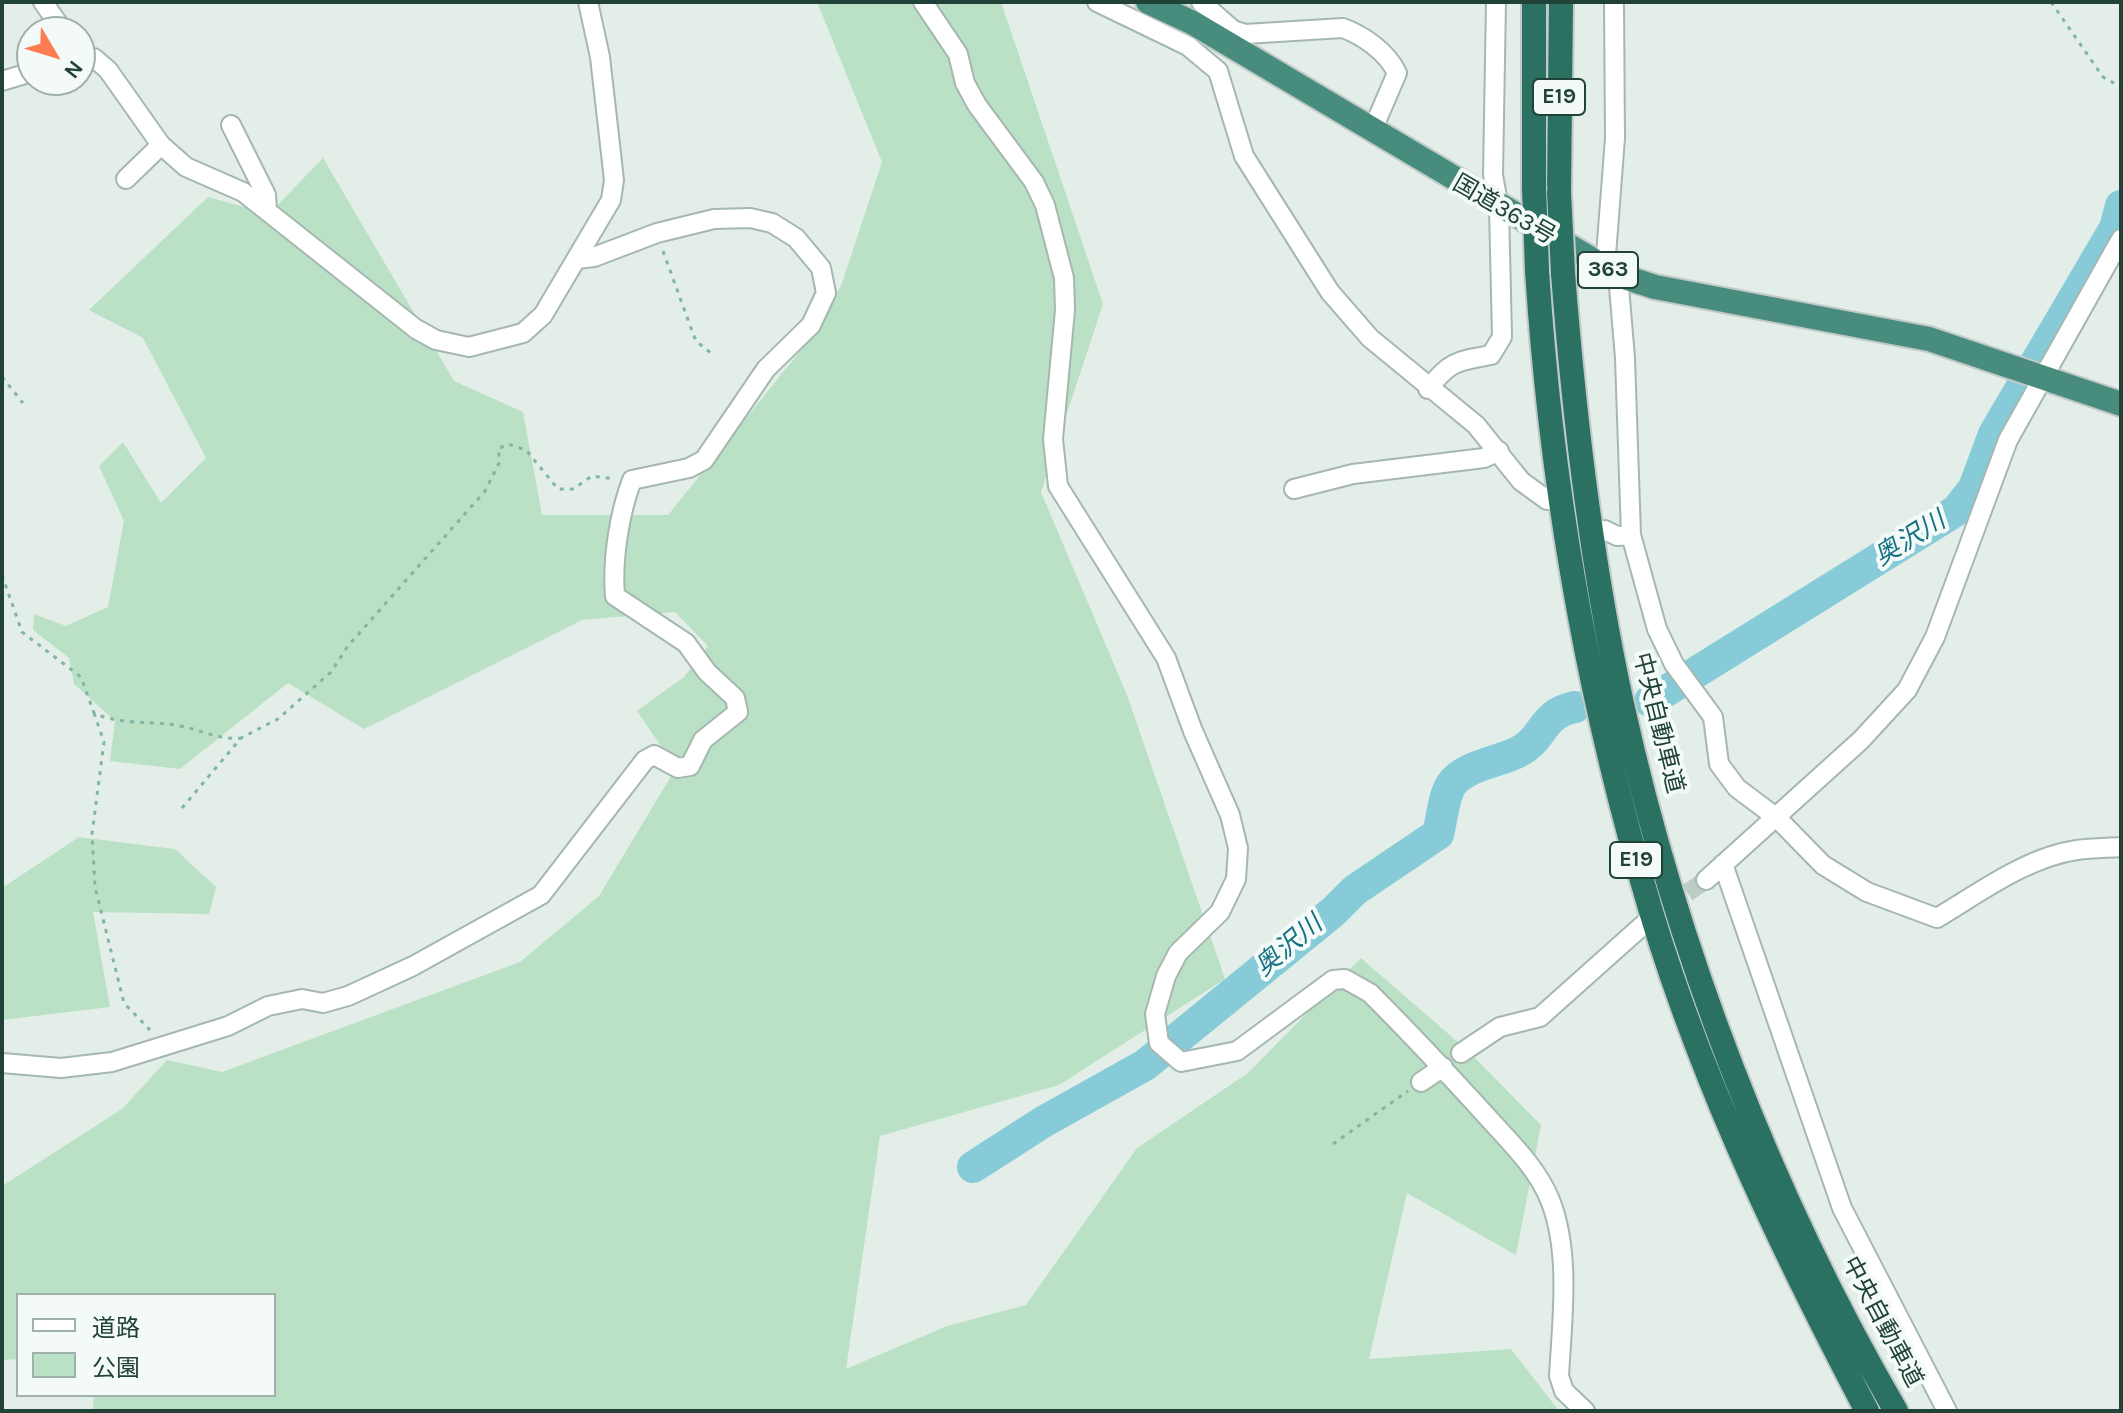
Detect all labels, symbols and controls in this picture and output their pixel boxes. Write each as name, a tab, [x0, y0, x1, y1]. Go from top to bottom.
north arrow	[16, 16, 96, 96]
text: N	[58, 55, 88, 84]
road number: E19	[1533, 79, 1585, 115]
street label: 国道363号	[1447, 169, 1561, 251]
road number: 363	[1578, 252, 1638, 288]
water label: 奥沢川	[1869, 505, 1951, 573]
street label: 中央自動車道	[1627, 650, 1689, 796]
road number: E19	[1610, 842, 1662, 878]
water label: 奥沢川	[1249, 909, 1329, 983]
street label: 中央自動車道	[1835, 1252, 1929, 1392]
legend	[16, 1293, 276, 1397]
text: 道路	[92, 1314, 140, 1342]
text: 公園	[92, 1354, 140, 1382]

